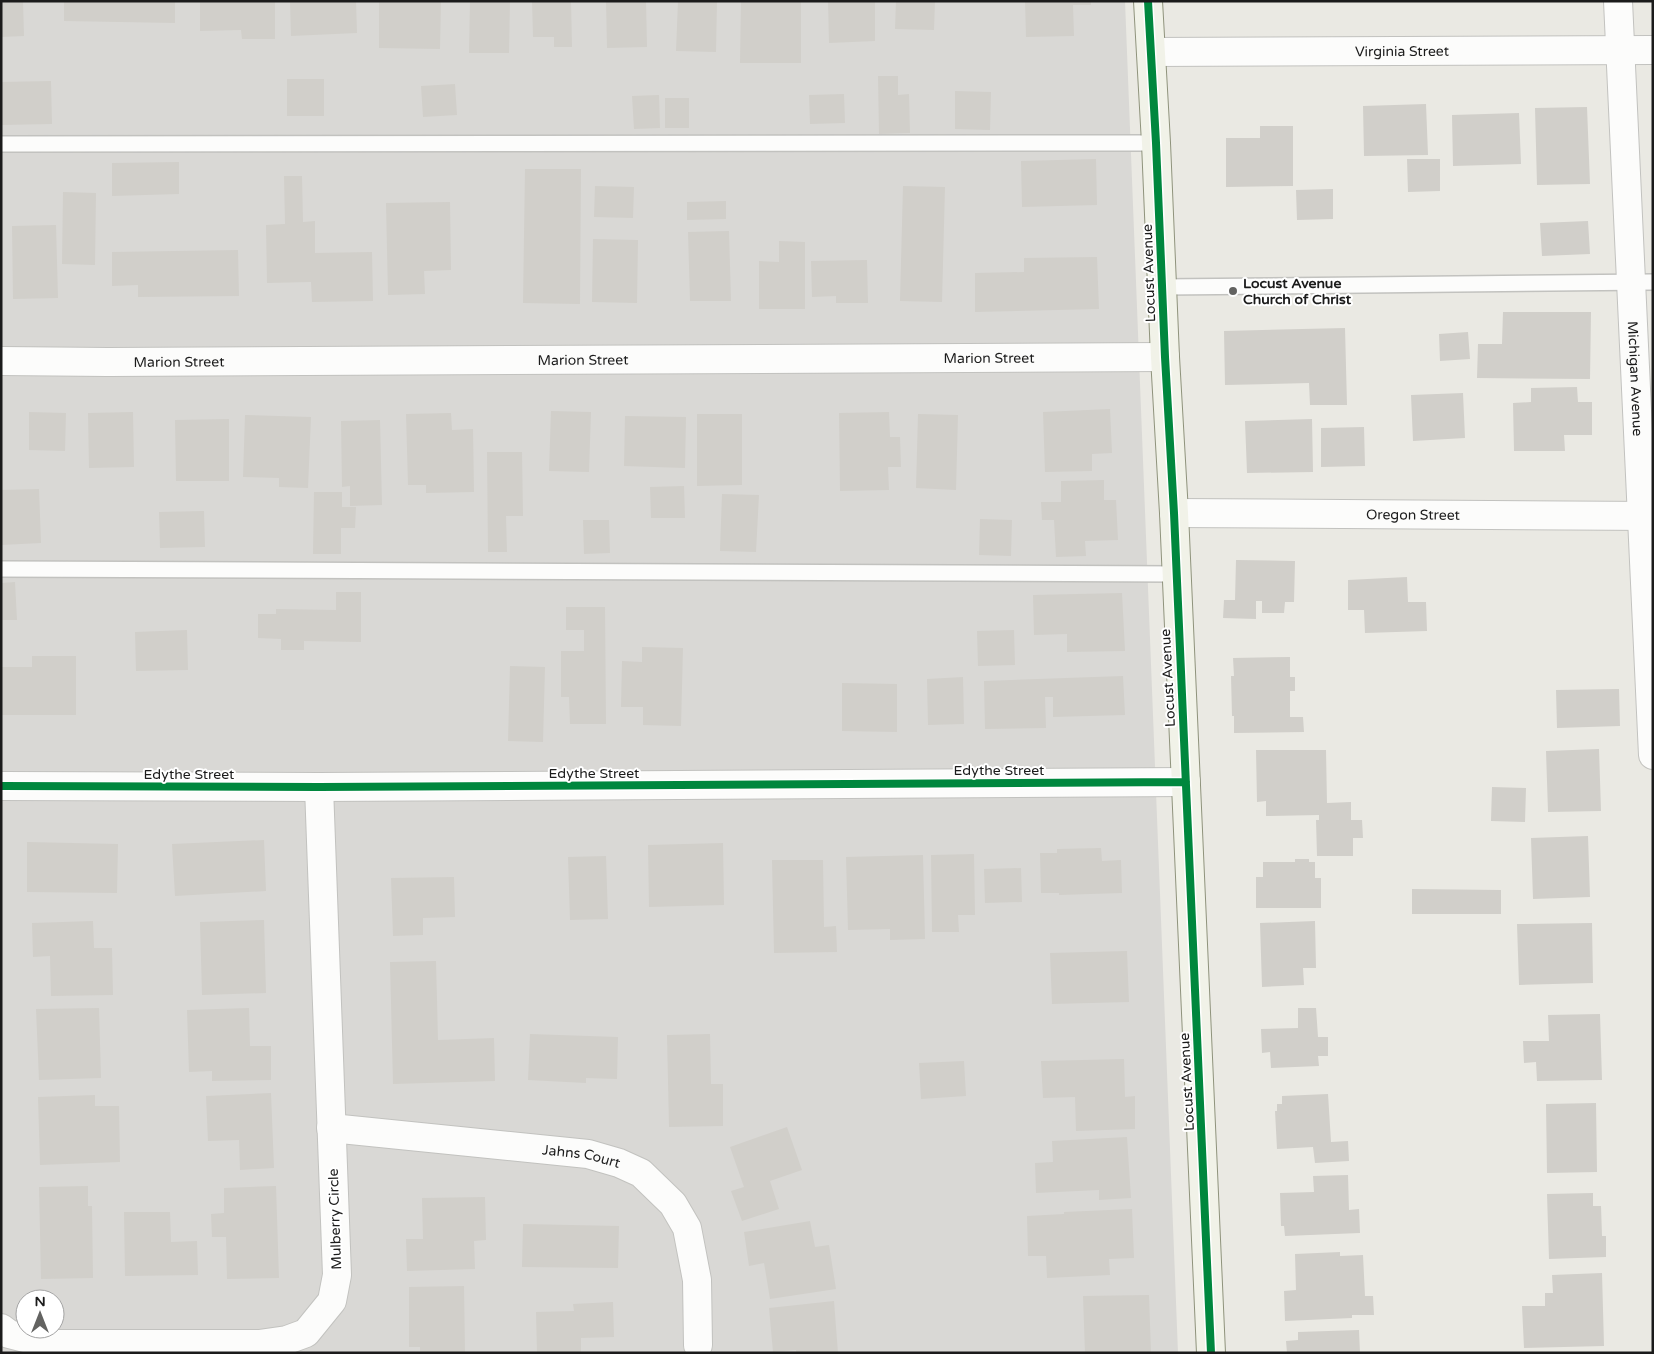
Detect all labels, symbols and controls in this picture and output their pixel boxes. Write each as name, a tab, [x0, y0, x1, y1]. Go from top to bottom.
street label: Virginia Street	[1355, 42, 1450, 60]
street label: Locust Avenue	[1139, 223, 1159, 322]
place label: Locust Avenue Church of Christ	[1243, 275, 1352, 308]
marker: Locust Avenue Church of Christ	[1227, 285, 1239, 297]
street label: Michigan Avenue	[1624, 321, 1647, 437]
street label: Marion Street	[943, 349, 1035, 367]
street label: Marion Street	[537, 351, 629, 368]
street label: Marion Street	[133, 353, 225, 370]
street label: Oregon Street	[1366, 506, 1461, 523]
street label: Locust Avenue	[1157, 628, 1179, 728]
street label: Edythe Street	[954, 762, 1045, 779]
street label: Edythe Street	[549, 765, 640, 782]
street label: Edythe Street	[144, 766, 235, 783]
street label: Locust Avenue	[1176, 1032, 1198, 1132]
street label: Jahns Court	[541, 1141, 623, 1172]
street label: Mulberry Circle	[325, 1168, 345, 1270]
north arrow	[15, 1289, 65, 1339]
text: N	[34, 1293, 46, 1310]

